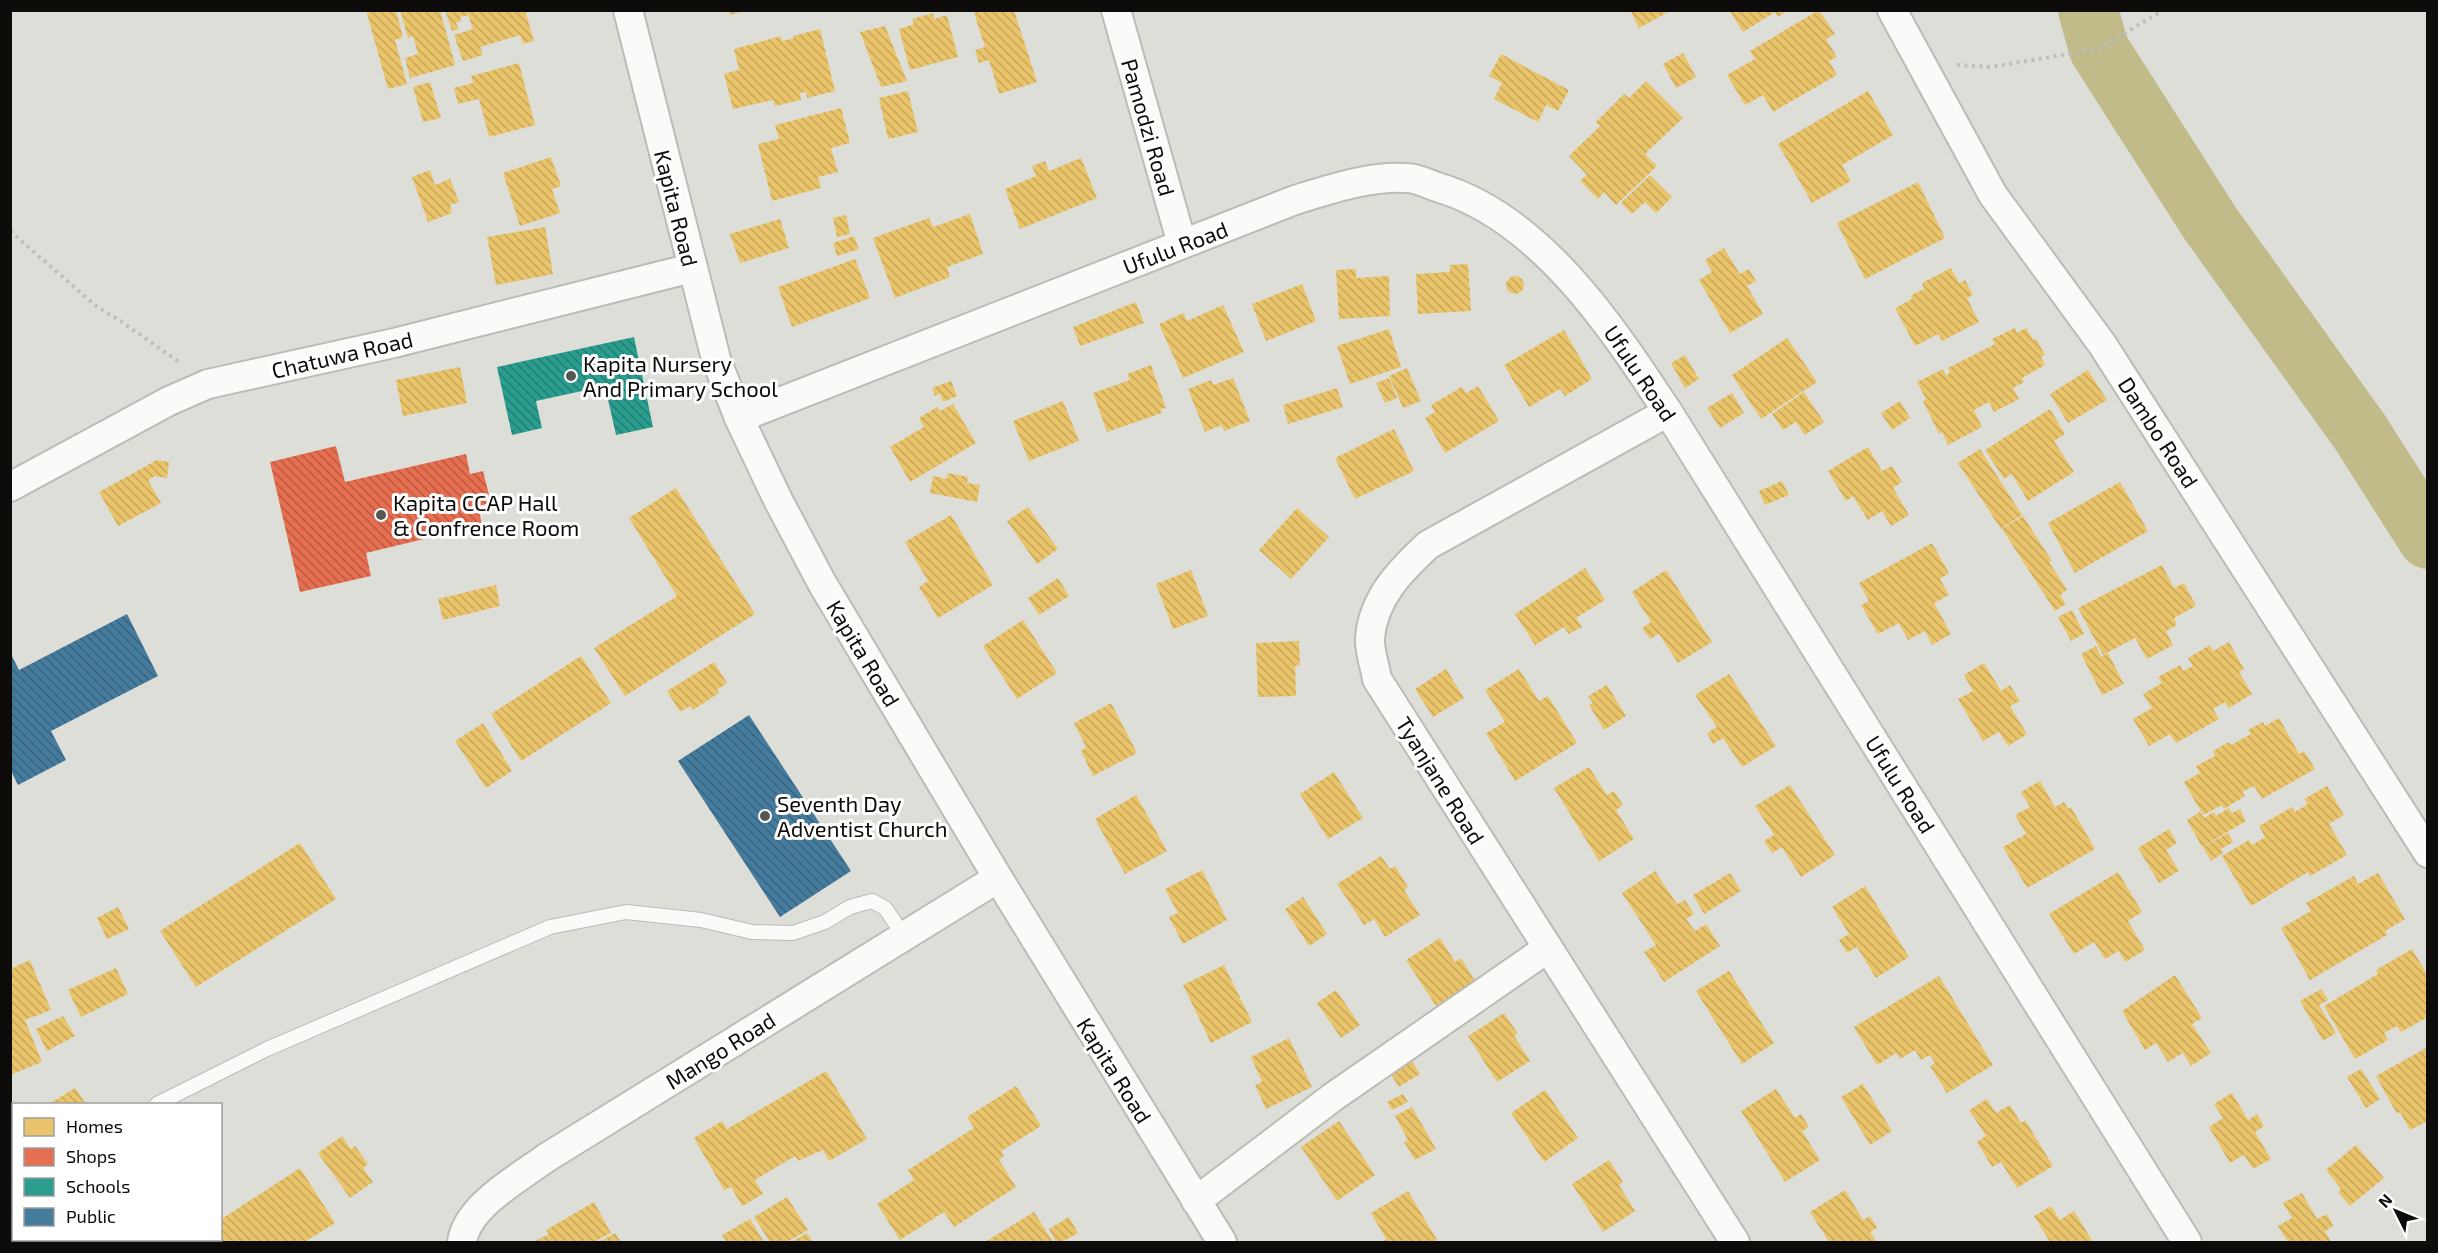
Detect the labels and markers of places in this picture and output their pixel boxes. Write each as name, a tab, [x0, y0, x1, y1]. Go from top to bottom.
place label: Kapita Nursery And Primary School	[583, 350, 778, 401]
marker: Kapita Nursery And Primary School	[564, 369, 578, 383]
place label: Kapita CCAP Hall & Confrence Room	[393, 489, 579, 540]
marker: Kapita CCAP Hall & Confrence Room	[374, 508, 388, 522]
place label: Seventh Day Adventist Church	[777, 790, 948, 841]
marker: Seventh Day Adventist Church	[758, 809, 772, 823]

